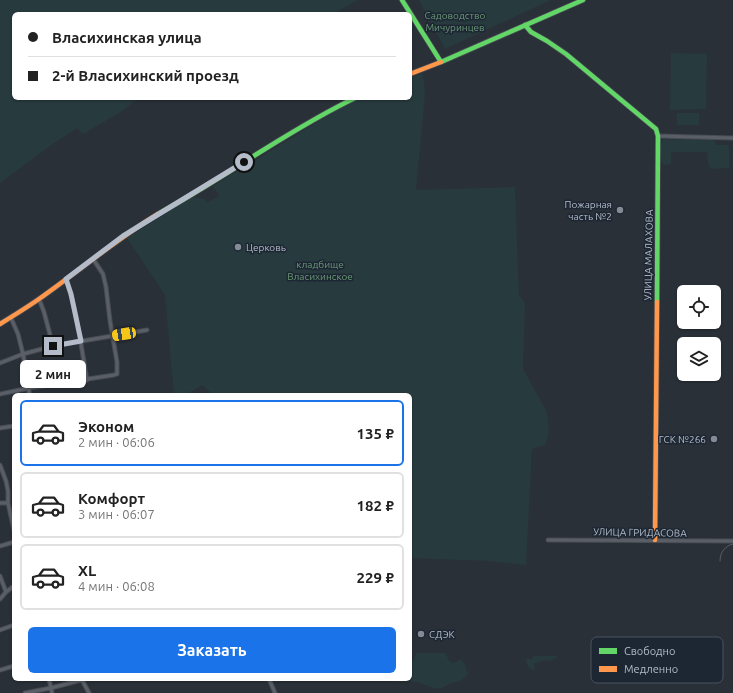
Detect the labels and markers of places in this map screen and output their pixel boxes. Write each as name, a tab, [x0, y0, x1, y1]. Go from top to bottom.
place label: Пожарная часть №2	[565, 199, 612, 222]
marker: Пожарная часть №2	[615, 205, 625, 215]
marker: Церковь	[233, 242, 243, 252]
place label: Церковь	[246, 242, 286, 253]
place label: ГСК №266	[659, 434, 706, 445]
marker: ГСК №266	[709, 434, 719, 444]
marker: СДЭК	[416, 629, 426, 639]
place label: СДЭК	[429, 629, 455, 640]

